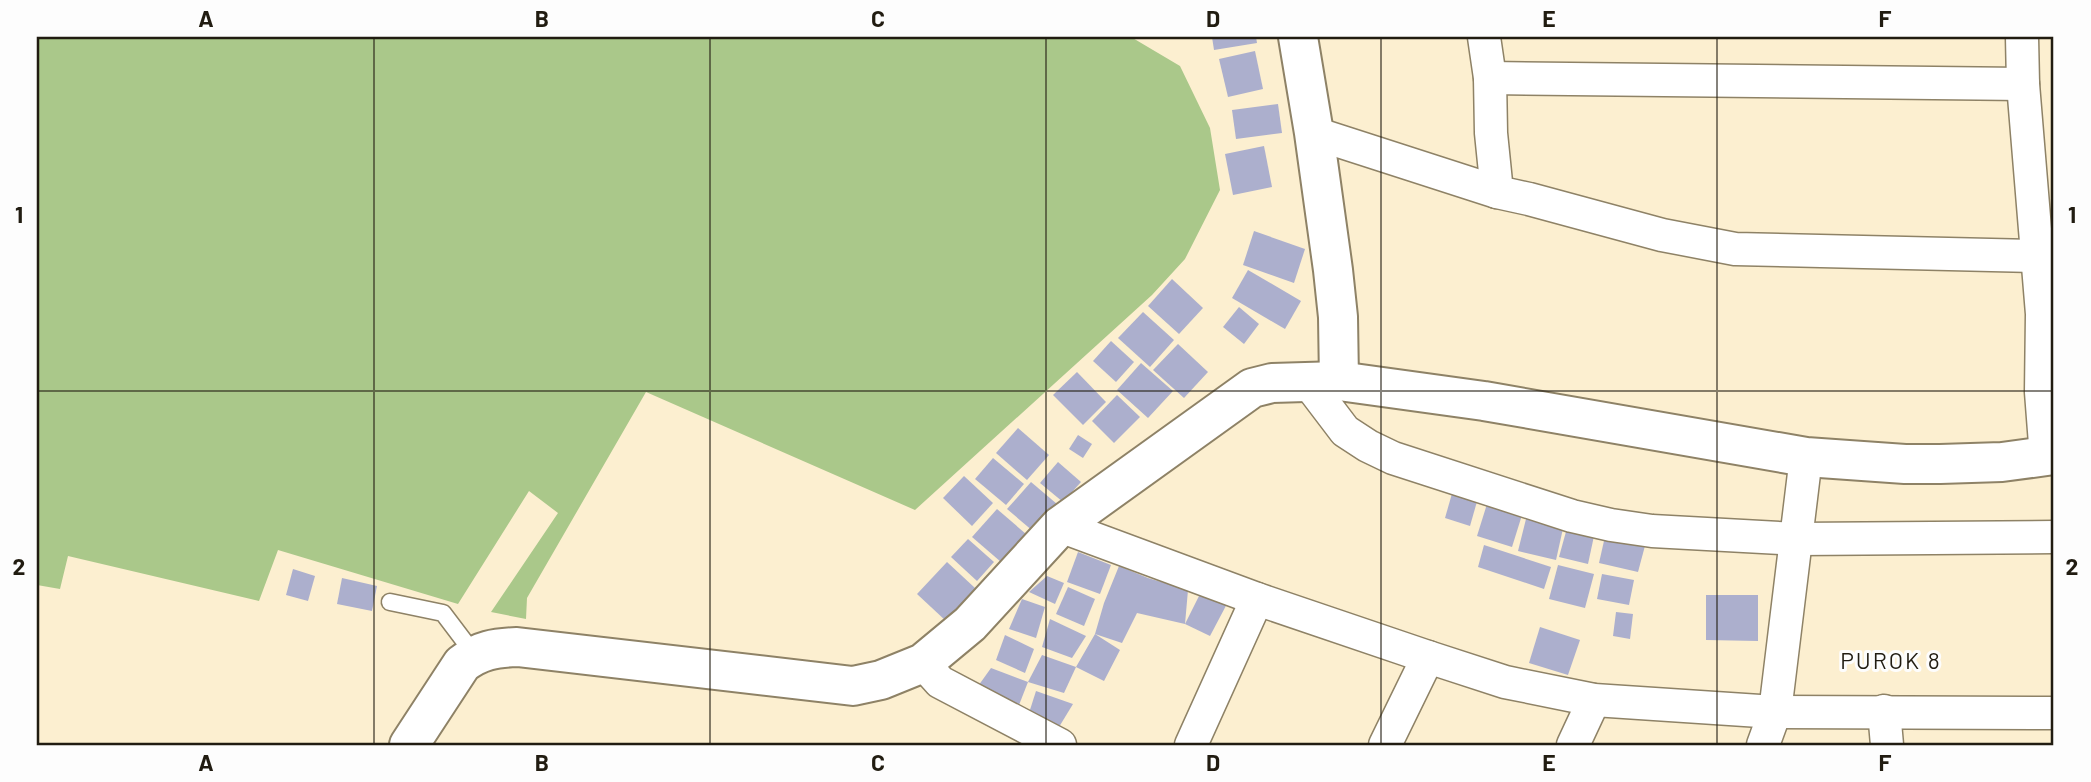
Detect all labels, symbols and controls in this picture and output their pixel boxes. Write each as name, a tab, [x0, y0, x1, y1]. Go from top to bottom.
text: A	[198, 4, 214, 32]
text: B	[535, 4, 549, 32]
text: C	[871, 4, 885, 32]
text: D	[1206, 4, 1220, 32]
text: E	[1542, 4, 1556, 32]
text: F	[1879, 4, 1892, 32]
text: 1	[15, 200, 23, 228]
text: 1	[2068, 200, 2076, 228]
text: 2	[13, 552, 25, 580]
text: 2	[2066, 552, 2078, 580]
district label: PUROK 8	[1840, 646, 1942, 674]
text: A	[198, 748, 214, 776]
text: B	[535, 748, 549, 776]
text: C	[871, 748, 885, 776]
text: D	[1206, 748, 1220, 776]
text: E	[1542, 748, 1556, 776]
text: F	[1879, 748, 1892, 776]

